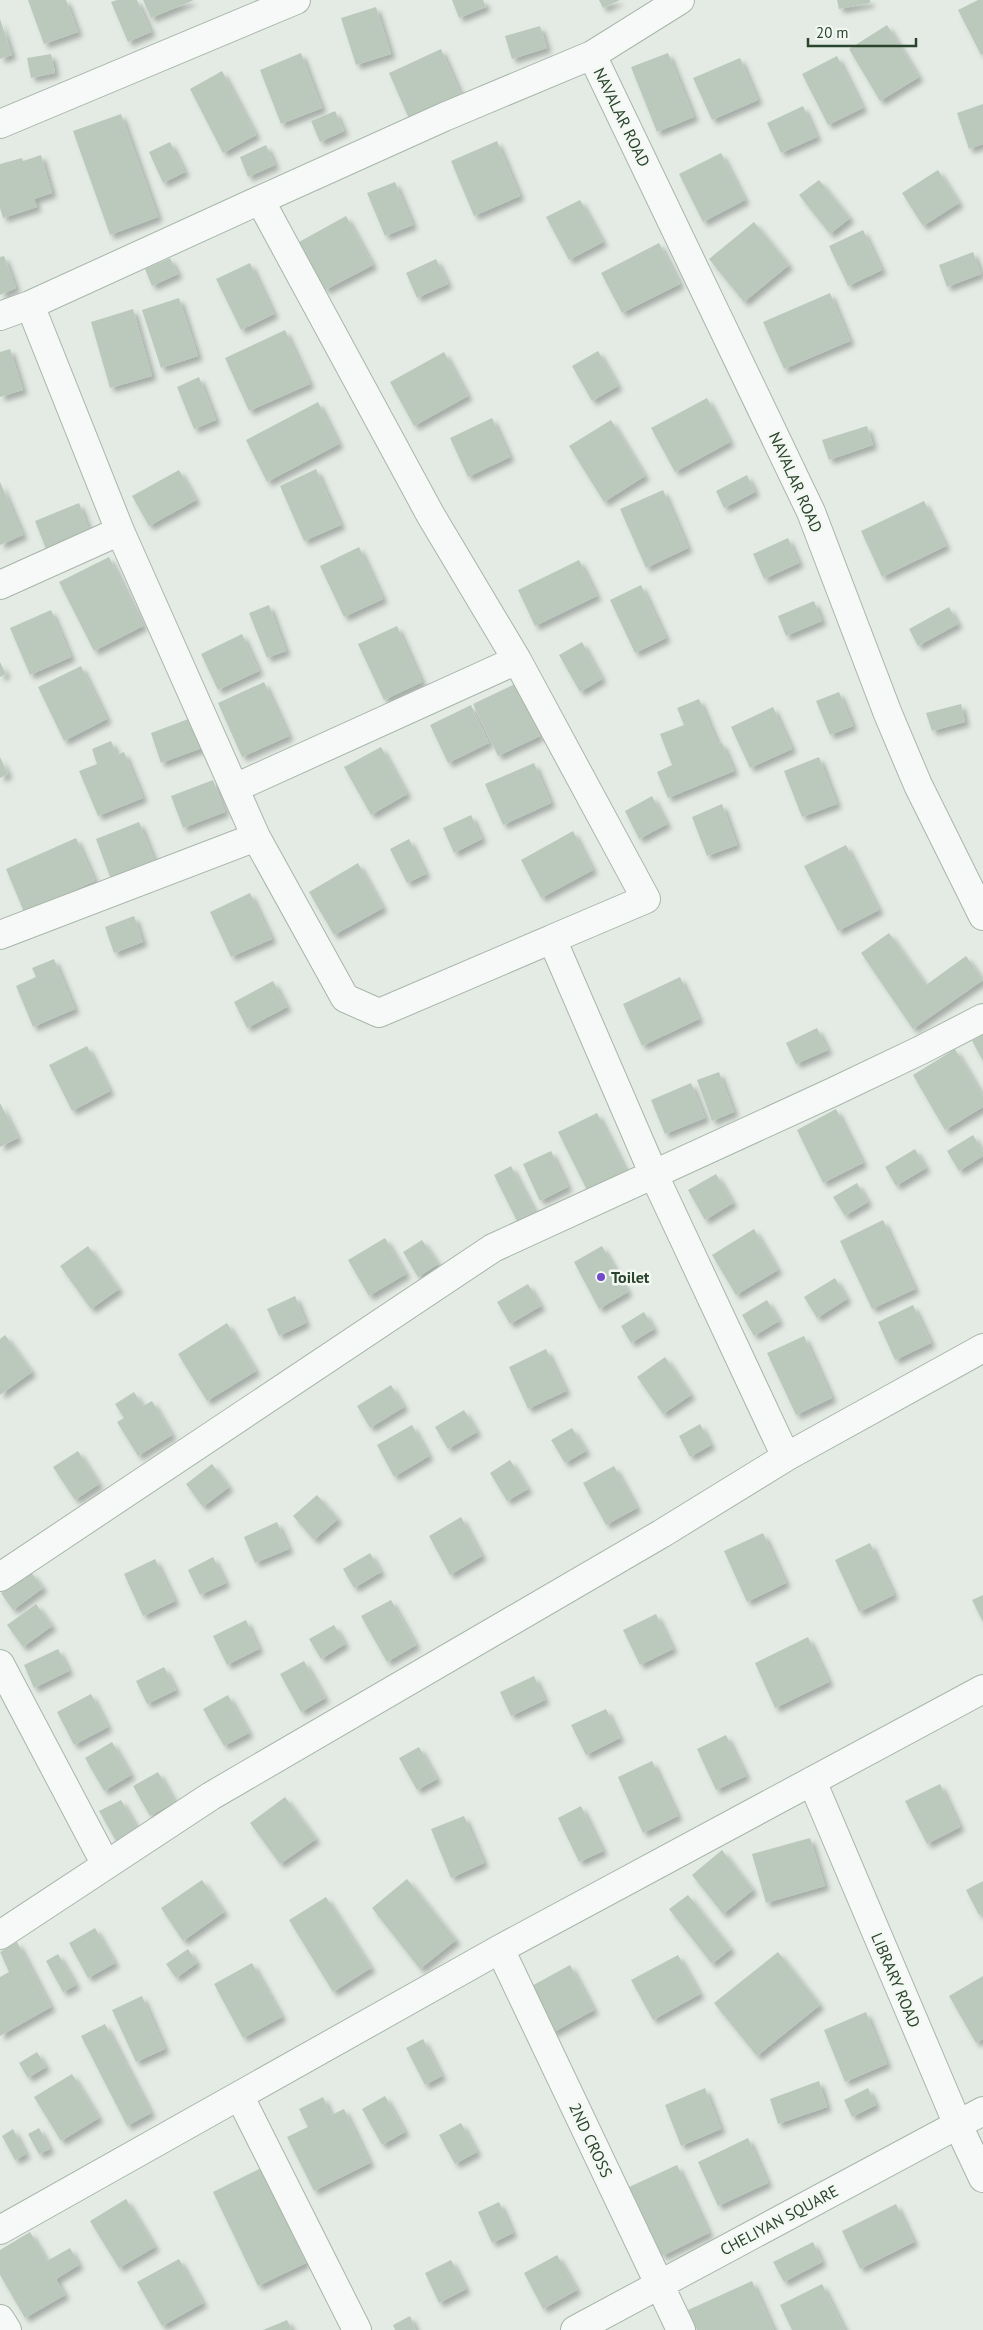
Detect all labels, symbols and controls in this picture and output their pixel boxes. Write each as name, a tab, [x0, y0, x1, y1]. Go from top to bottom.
scale bar	[808, 15, 916, 47]
text: 20 m	[816, 23, 849, 42]
street label: NAVALAR ROAD	[589, 64, 655, 170]
street label: NAVALAR ROAD	[765, 429, 827, 535]
place label: Toilet	[611, 1267, 650, 1287]
marker: Toilet	[595, 1271, 607, 1283]
street label: LIBRARY ROAD	[867, 1929, 925, 2031]
street label: 2ND CROSS	[565, 2099, 617, 2181]
street label: CHELIYAN SQUARE	[716, 2180, 842, 2260]

